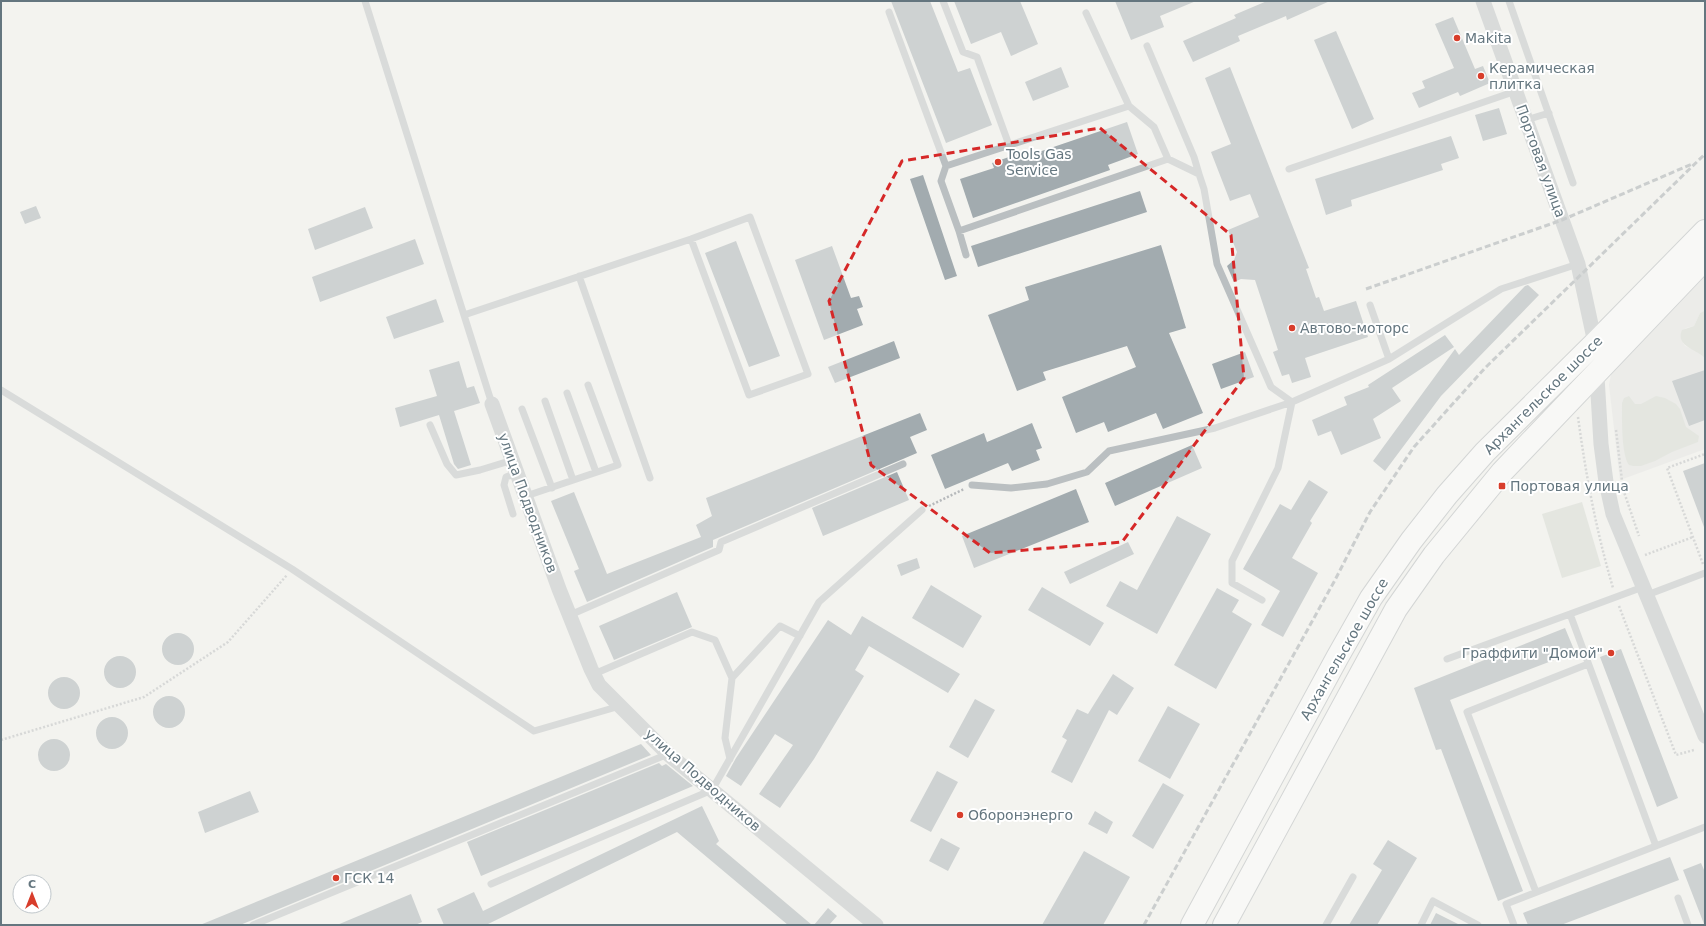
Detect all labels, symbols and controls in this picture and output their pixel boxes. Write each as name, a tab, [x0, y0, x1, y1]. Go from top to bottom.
place label: Makita	[1465, 30, 1512, 46]
marker: Makita	[1452, 33, 1462, 43]
place label: Керамическая плитка	[1489, 60, 1595, 92]
marker: Керамическая плитка	[1476, 71, 1486, 81]
street label: Портовая улица	[1513, 102, 1569, 220]
place label: Tools Gas Service	[1005, 146, 1072, 178]
marker: Tools Gas Service	[993, 157, 1003, 167]
place label: Автово-моторс	[1300, 320, 1409, 336]
marker: Автово-моторс	[1287, 323, 1297, 333]
street label: Архангельское шоссе	[1480, 332, 1606, 458]
street label: улица Подводников	[495, 431, 561, 575]
place label: Портовая улица	[1510, 478, 1629, 494]
marker: Портовая улица	[1497, 481, 1507, 491]
street label: Архангельское шоссе	[1297, 575, 1391, 723]
place label: Граффити "Домой"	[1462, 645, 1603, 661]
marker: Граффити "Домой"	[1606, 648, 1616, 658]
street label: улица Подводников	[642, 726, 764, 834]
place label: Оборонэнерго	[968, 807, 1073, 823]
marker: Оборонэнерго	[955, 810, 965, 820]
place label: ГСК 14	[344, 870, 395, 886]
marker: ГСК 14	[331, 873, 341, 883]
north arrow	[12, 874, 52, 914]
text: С	[28, 878, 36, 891]

